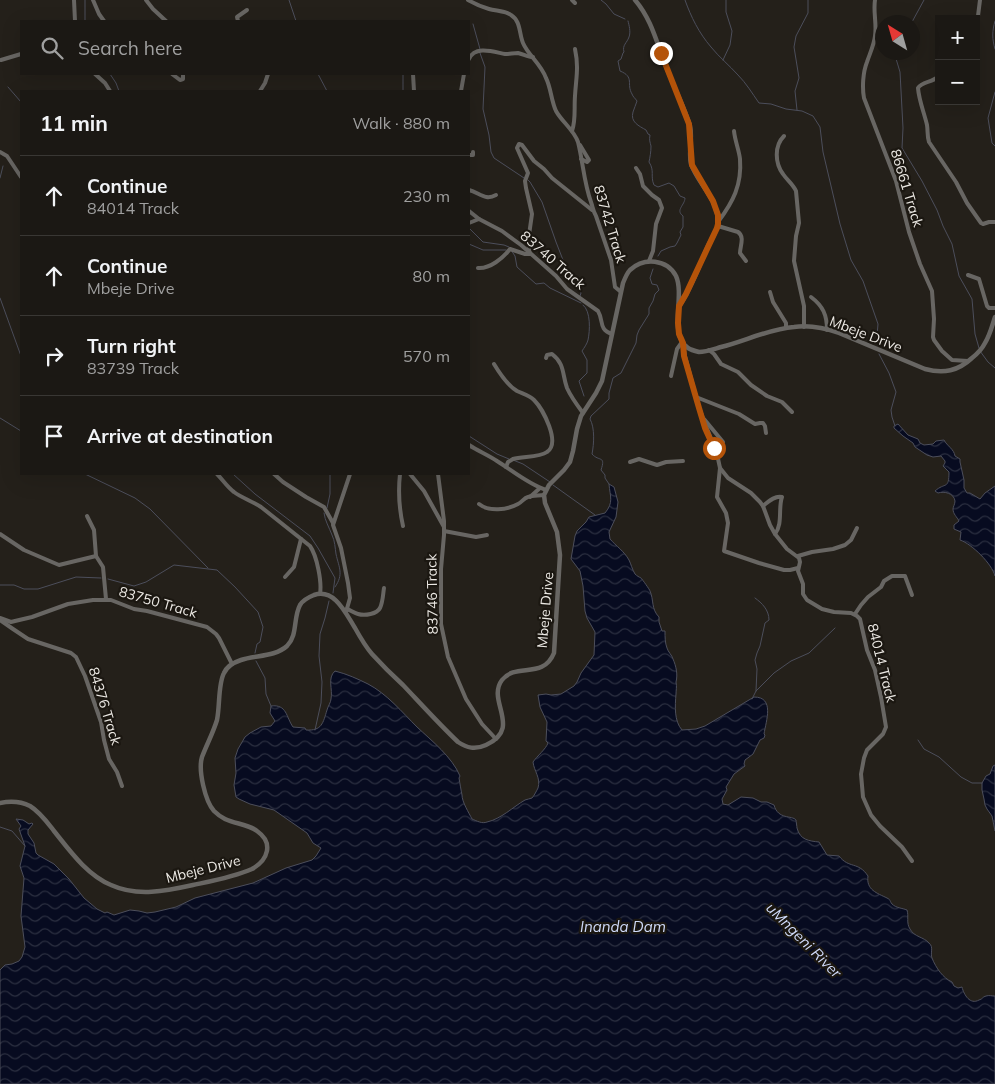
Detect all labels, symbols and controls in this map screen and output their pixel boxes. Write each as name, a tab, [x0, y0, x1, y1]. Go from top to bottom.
north arrow	[875, 15, 920, 60]
map controls	[935, 15, 980, 105]
button: +	[935, 15, 980, 60]
search box	[20, 20, 470, 75]
icon: search	[38, 34, 66, 62]
text: Search here	[78, 36, 182, 60]
route end	[650, 42, 673, 65]
button: −	[935, 60, 980, 105]
text: 11 min	[40, 110, 108, 136]
text: Walk · 880 m	[352, 113, 450, 133]
street label: 86661 Track	[887, 147, 928, 230]
text: Continue	[87, 174, 167, 198]
icon: ahead	[40, 182, 68, 210]
street label: 83742 Track	[590, 183, 631, 266]
text: 230 m	[403, 186, 450, 206]
text: 84014 Track	[87, 198, 179, 218]
street label: 83740 Track	[517, 227, 590, 294]
text: Continue	[87, 254, 167, 278]
icon: ahead	[40, 262, 68, 290]
text: 80 m	[413, 266, 450, 286]
text: Mbeje Drive	[87, 278, 174, 298]
street label: Mbeje Drive	[827, 312, 905, 356]
text: Turn right	[87, 334, 176, 358]
icon: right	[40, 342, 68, 370]
text: 570 m	[403, 346, 450, 366]
text: 83739 Track	[87, 358, 179, 378]
icon: arrive	[40, 422, 68, 450]
text: Arrive at destination	[87, 424, 273, 448]
route start	[703, 437, 726, 460]
street label: 83746 Track	[422, 553, 442, 634]
street label: Mbeje Drive	[533, 571, 557, 649]
street label: 83750 Track	[117, 582, 200, 622]
street label: 84014 Track	[864, 622, 901, 705]
street label: 84376 Track	[85, 665, 126, 748]
street label: Mbeje Drive	[164, 851, 242, 887]
water label: uMngeni River	[762, 898, 846, 982]
water label: Inanda Dam	[580, 917, 666, 936]

